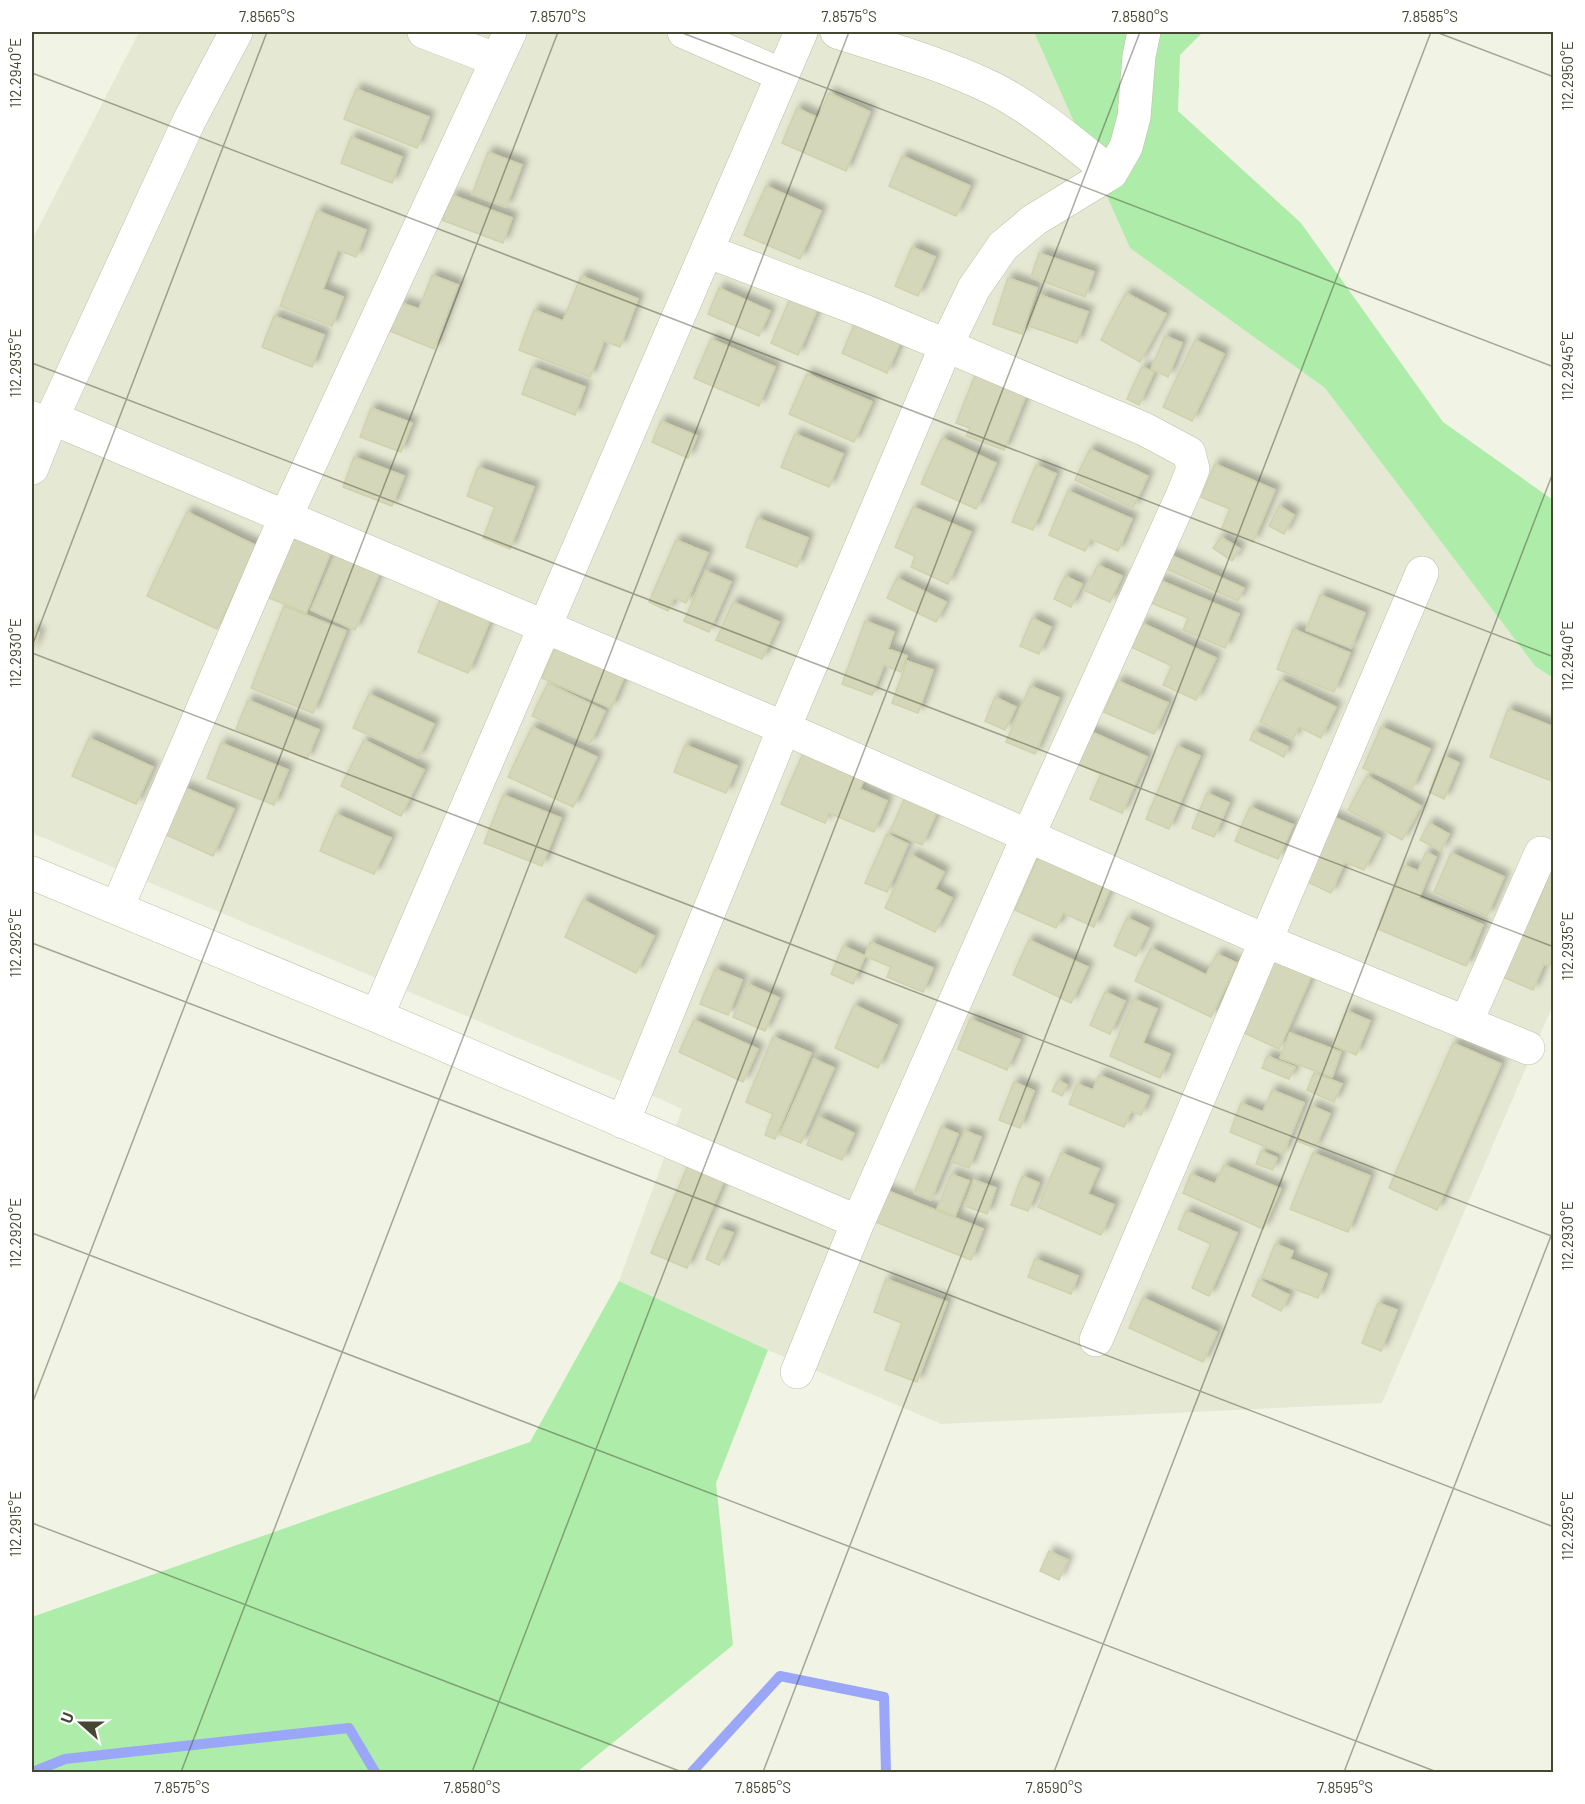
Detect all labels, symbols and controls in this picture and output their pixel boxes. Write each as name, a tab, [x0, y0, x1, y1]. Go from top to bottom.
text: 7.8565°S	[239, 7, 295, 25]
text: 7.8570°S	[530, 7, 586, 25]
text: 7.8575°S	[821, 7, 877, 25]
text: 7.8580°S	[1112, 7, 1168, 25]
text: 7.8585°S	[1402, 7, 1458, 25]
text: 112.2940°E	[6, 38, 24, 108]
text: 112.2950°E	[1558, 41, 1576, 111]
text: 112.2935°E	[6, 329, 24, 397]
text: 112.2945°E	[1558, 331, 1576, 401]
text: 112.2930°E	[6, 618, 24, 688]
text: 112.2940°E	[1558, 621, 1576, 691]
text: 112.2925°E	[6, 908, 24, 978]
text: 112.2935°E	[1558, 912, 1576, 980]
text: 112.2920°E	[6, 1198, 24, 1268]
text: 112.2930°E	[1558, 1201, 1576, 1271]
text: 112.2915°E	[6, 1491, 24, 1557]
text: 112.2925°E	[1558, 1491, 1576, 1561]
north arrow	[51, 1693, 111, 1753]
text: U	[56, 1709, 77, 1726]
text: 7.8575°S	[154, 1778, 210, 1796]
text: 7.8580°S	[444, 1778, 500, 1796]
text: 7.8585°S	[735, 1778, 791, 1796]
text: 7.8590°S	[1026, 1778, 1082, 1796]
text: 7.8595°S	[1317, 1778, 1373, 1796]

